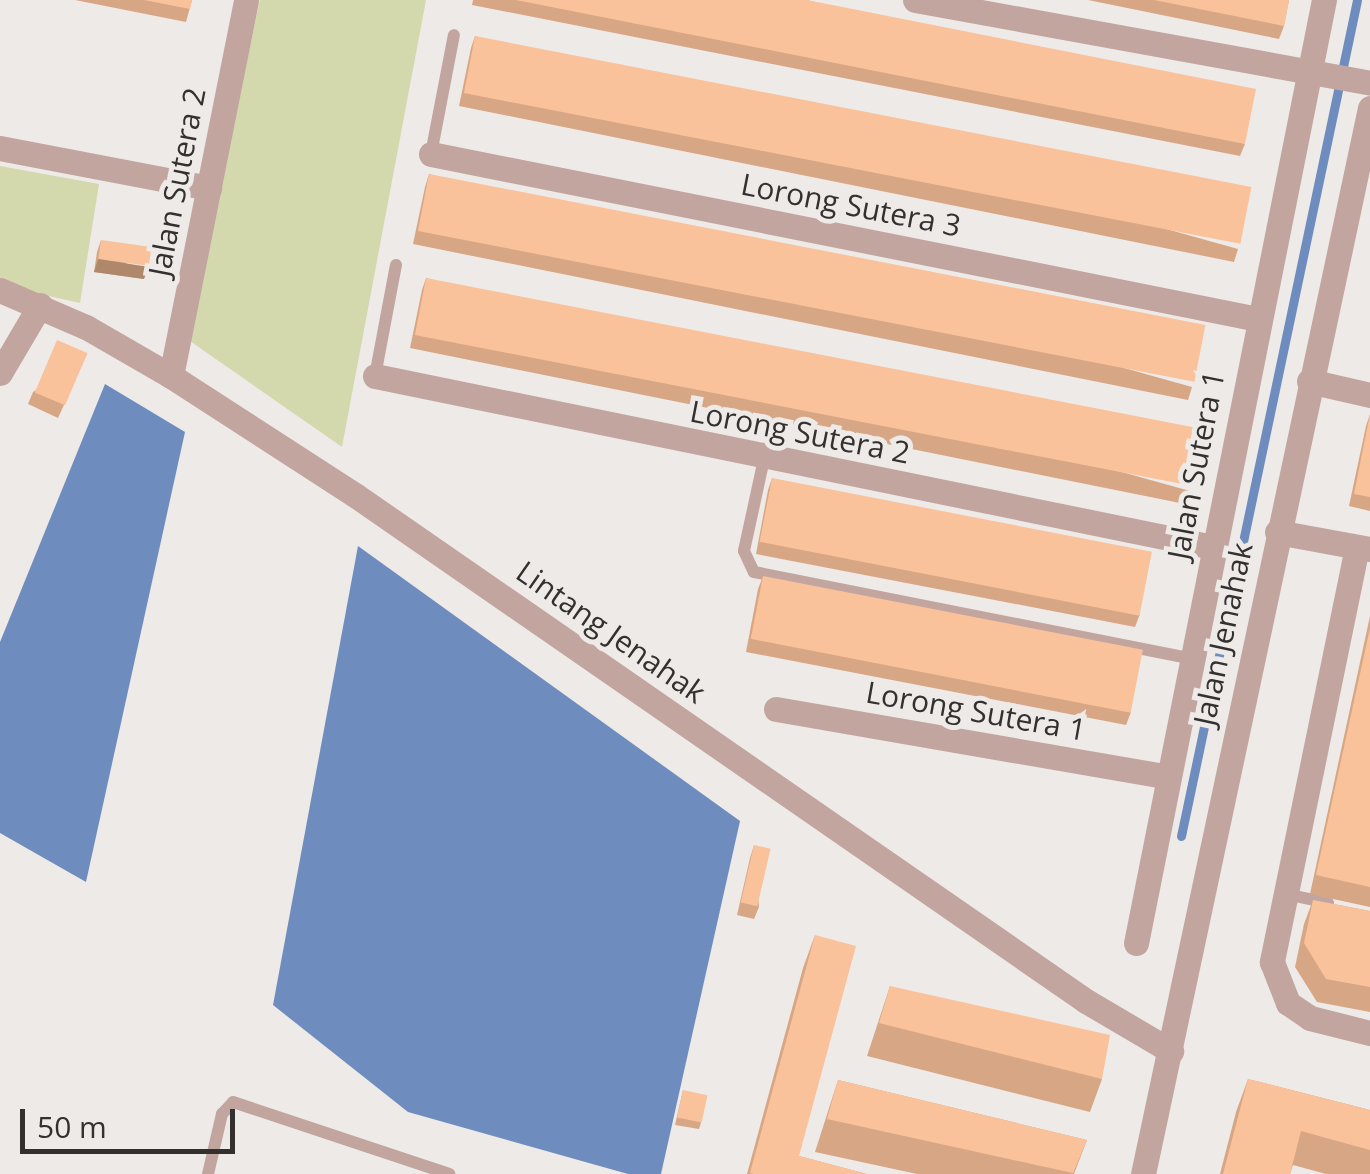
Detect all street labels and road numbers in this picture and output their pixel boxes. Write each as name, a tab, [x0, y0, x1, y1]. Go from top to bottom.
street label: Jalan Sutera 2	[141, 85, 213, 279]
street label: Lorong Sutera 3	[738, 166, 964, 244]
street label: Jalan Sutera 1	[1160, 368, 1232, 562]
street label: Lorong Sutera 2	[687, 393, 913, 471]
street label: Jalan Jenahak	[1186, 539, 1260, 729]
street label: Lintang Jenahak	[510, 554, 712, 710]
street label: Lorong Sutera 1	[863, 674, 1089, 748]

